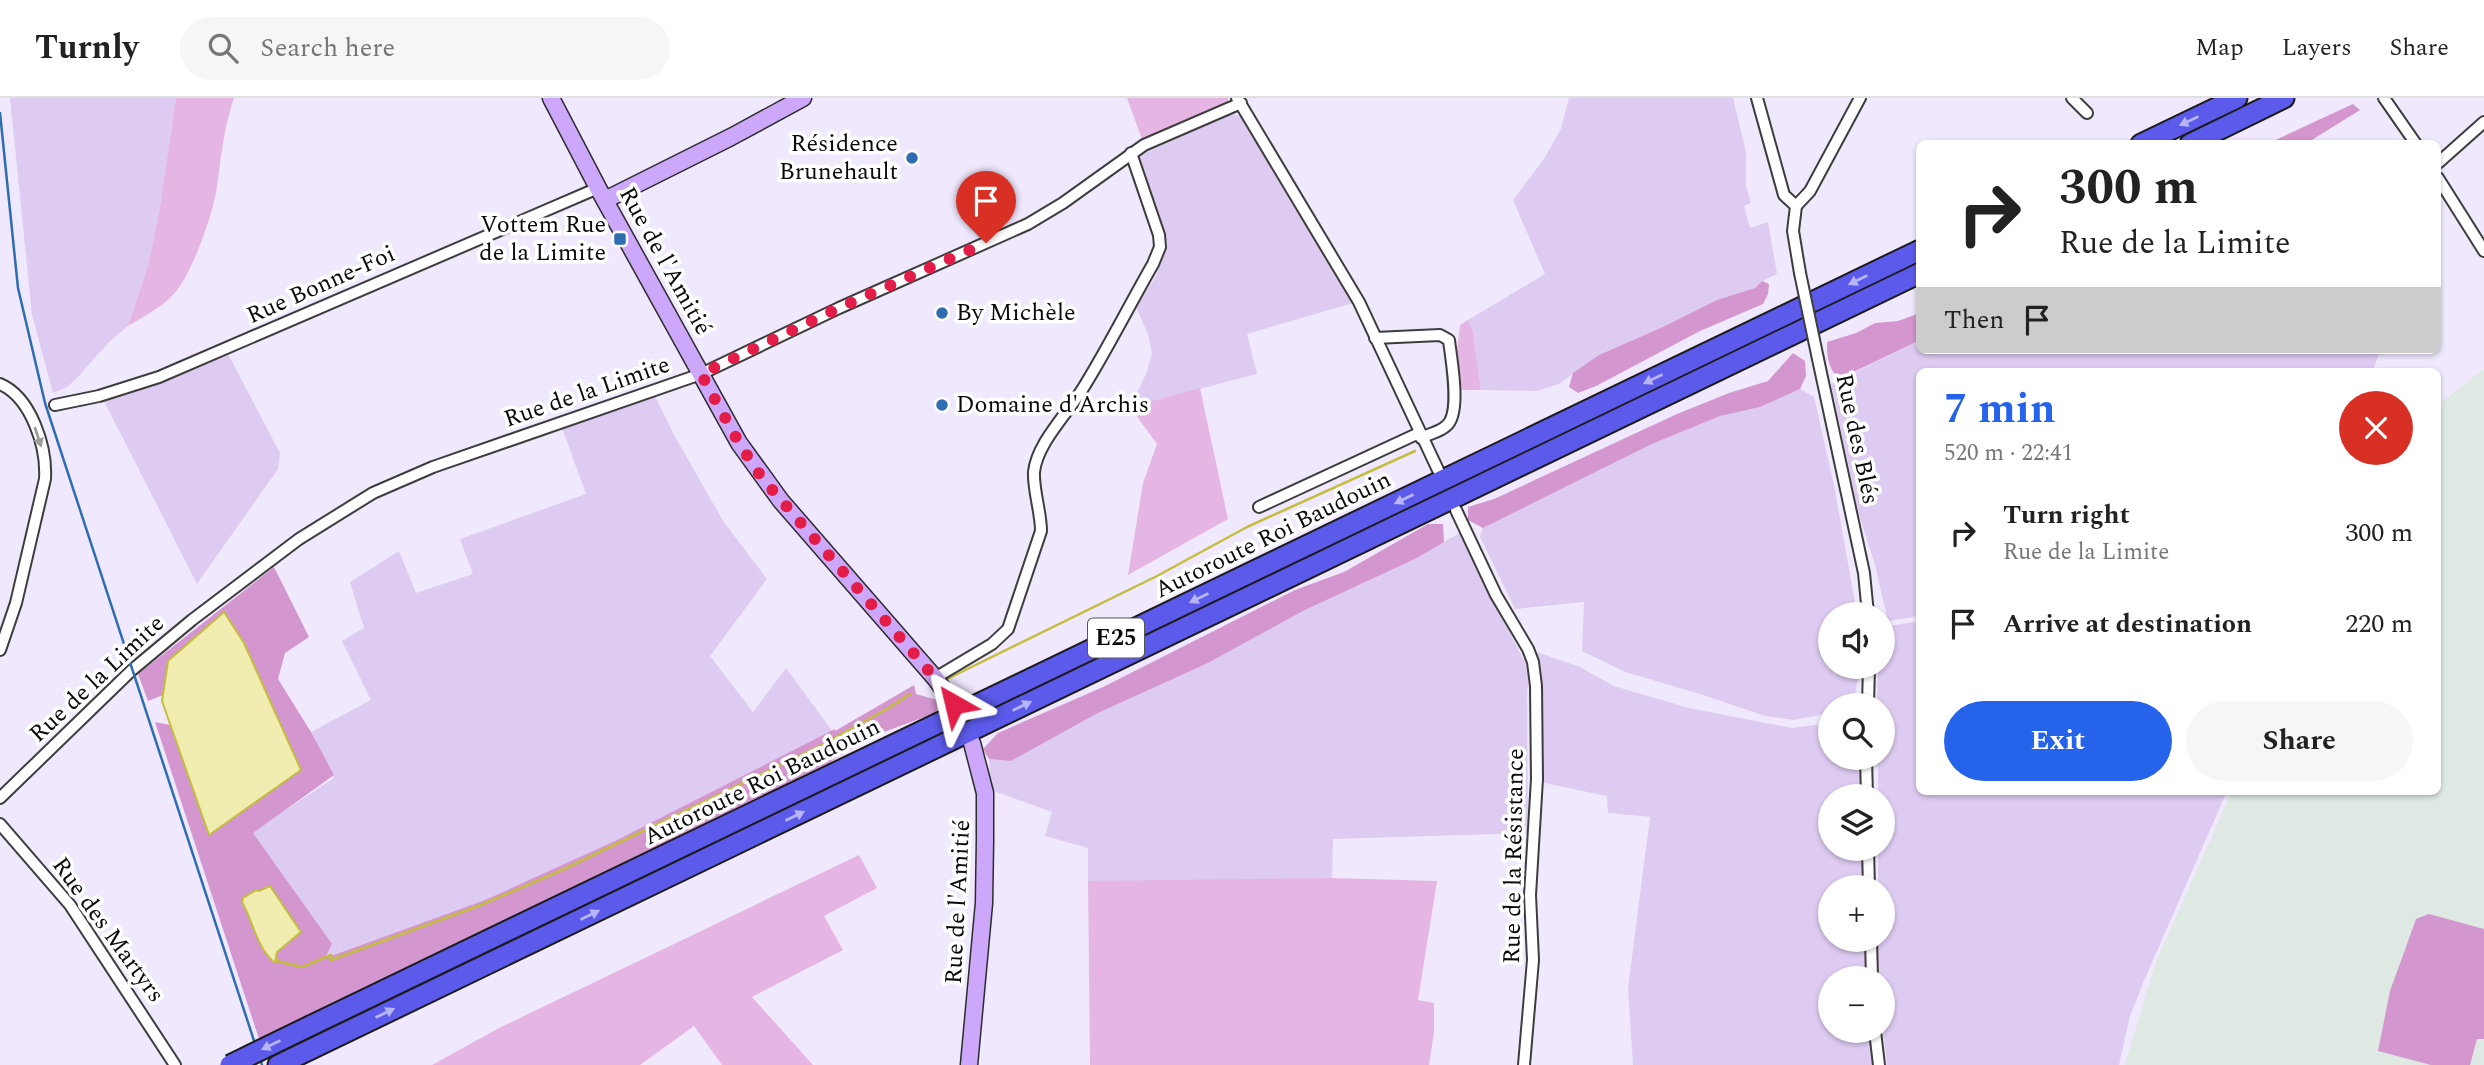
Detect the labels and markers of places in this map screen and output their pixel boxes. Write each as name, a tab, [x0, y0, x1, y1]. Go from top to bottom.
place label: Résidence Brunehault	[779, 126, 898, 190]
marker: Résidence Brunehault	[904, 150, 920, 166]
pin	[956, 171, 1016, 243]
place label: Vottem Rue de la Limite	[479, 207, 606, 271]
marker: Vottem Rue de la Limite	[612, 231, 628, 247]
place label: By Michèle	[956, 295, 1076, 331]
marker: By Michèle	[934, 305, 950, 321]
place label: Domaine d'Archis	[956, 387, 1149, 423]
marker: Domaine d'Archis	[934, 397, 950, 413]

